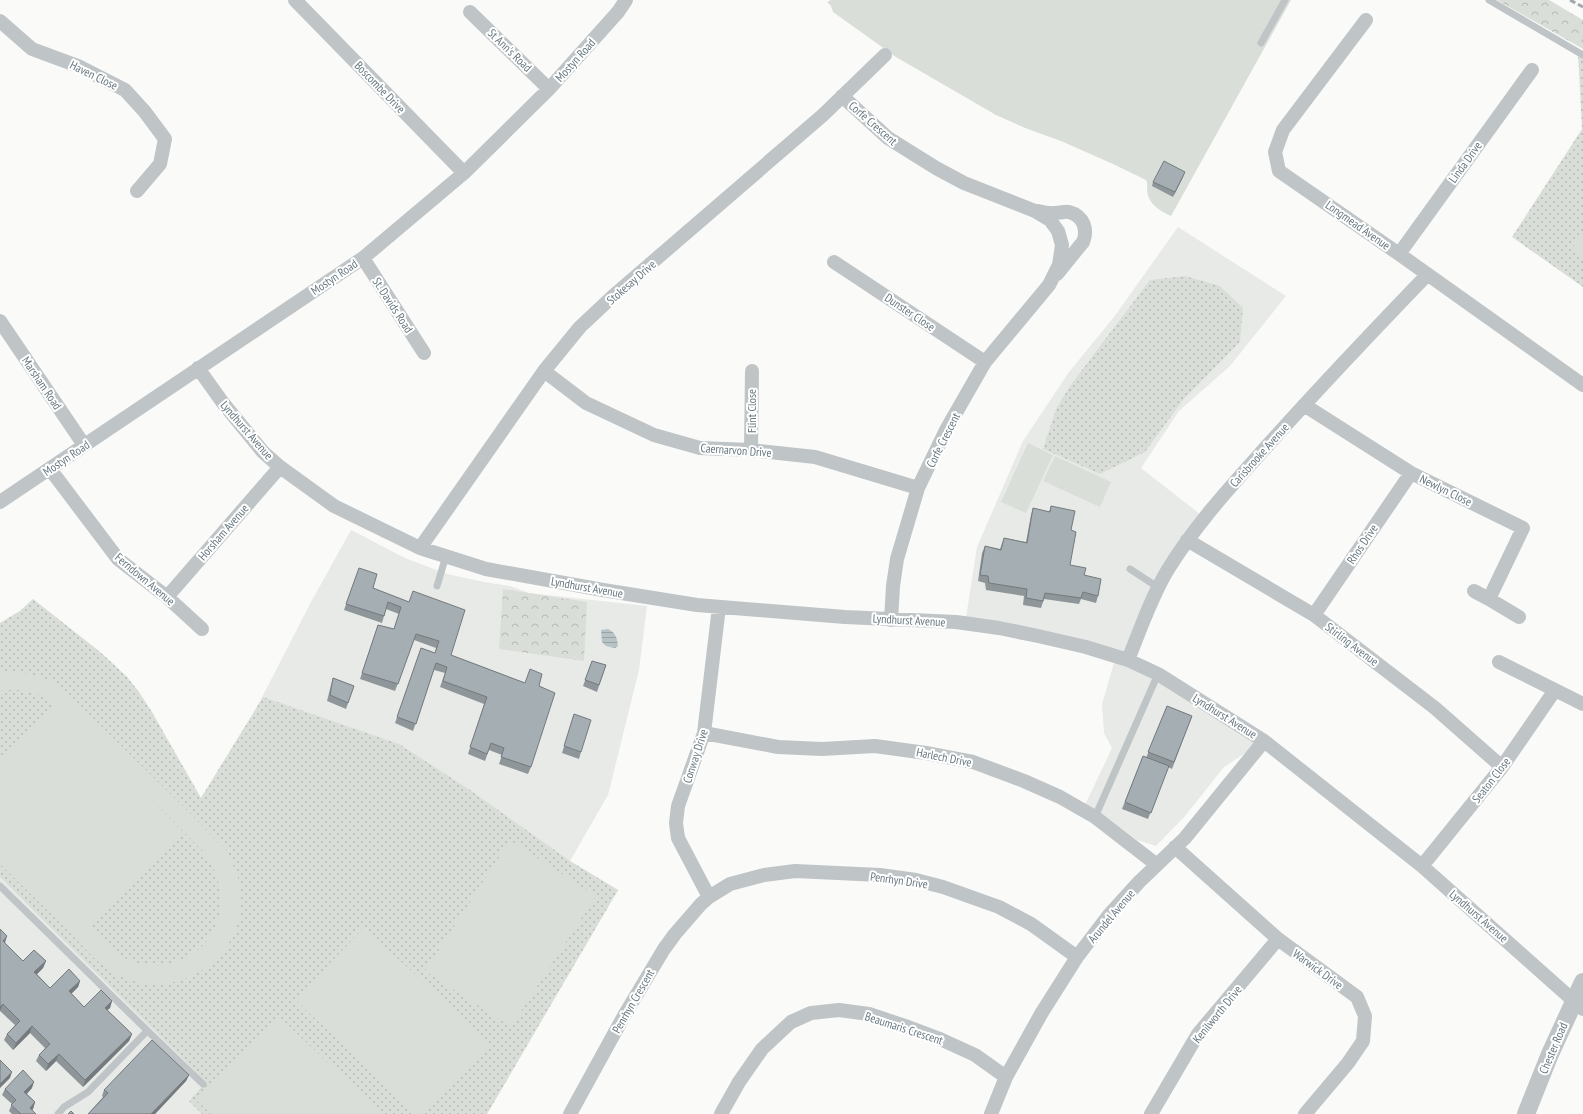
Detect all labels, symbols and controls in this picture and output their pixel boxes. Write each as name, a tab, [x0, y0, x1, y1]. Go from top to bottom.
street label: St Ann's Road	[485, 25, 535, 75]
street label: Mostyn Road	[552, 35, 598, 85]
street label: Haven Close	[68, 57, 120, 93]
street label: Boscombe Drive	[352, 58, 409, 116]
street label: Corfe Crescent	[846, 98, 901, 149]
street label: Linda Drive	[1445, 138, 1485, 186]
street label: Longmead Avenue	[1323, 197, 1393, 253]
street label: Mostyn Road	[308, 256, 360, 298]
street label: Stokesay Drive	[603, 257, 659, 307]
street label: St. Davids Road	[370, 275, 416, 335]
street label: Dunster Close	[882, 290, 938, 334]
street label: Marsham Road	[19, 354, 65, 412]
street label: Flint Close	[744, 389, 759, 433]
street label: Lyndhurst Avenue	[217, 398, 277, 462]
street label: Corfe Crescent	[923, 410, 963, 470]
street label: Carisbrooke Avenue	[1226, 420, 1292, 490]
street label: Mostyn Road	[40, 437, 92, 479]
street label: Caernarvon Drive	[700, 440, 772, 460]
street label: Newlyn Close	[1418, 471, 1474, 509]
street label: Horsham Avenue	[195, 501, 251, 563]
street label: Rhos Drive	[1343, 521, 1381, 567]
street label: Ferndown Avenue	[112, 550, 178, 608]
street label: Lyndhurst Avenue	[550, 573, 624, 601]
street label: Lyndhurst Avenue	[872, 611, 946, 629]
street label: Stirling Avenue	[1322, 619, 1382, 669]
street label: Lyndhurst Avenue	[1190, 690, 1260, 742]
street label: Conway Drive	[679, 727, 711, 785]
street label: Harlech Drive	[915, 744, 973, 770]
street label: Seaton Close	[1469, 754, 1513, 806]
street label: Penrhyn Drive	[869, 869, 929, 891]
street label: Arundel Avenue	[1084, 886, 1138, 946]
street label: Lyndhurst Avenue	[1447, 886, 1511, 946]
street label: Warwick Drive	[1290, 946, 1346, 992]
street label: Penrhyn Crescent	[609, 966, 658, 1036]
street label: Kenilworth Drive	[1189, 982, 1245, 1046]
street label: Beaumaris Crescent	[863, 1008, 945, 1048]
street label: Chester Road	[1535, 1020, 1571, 1076]

